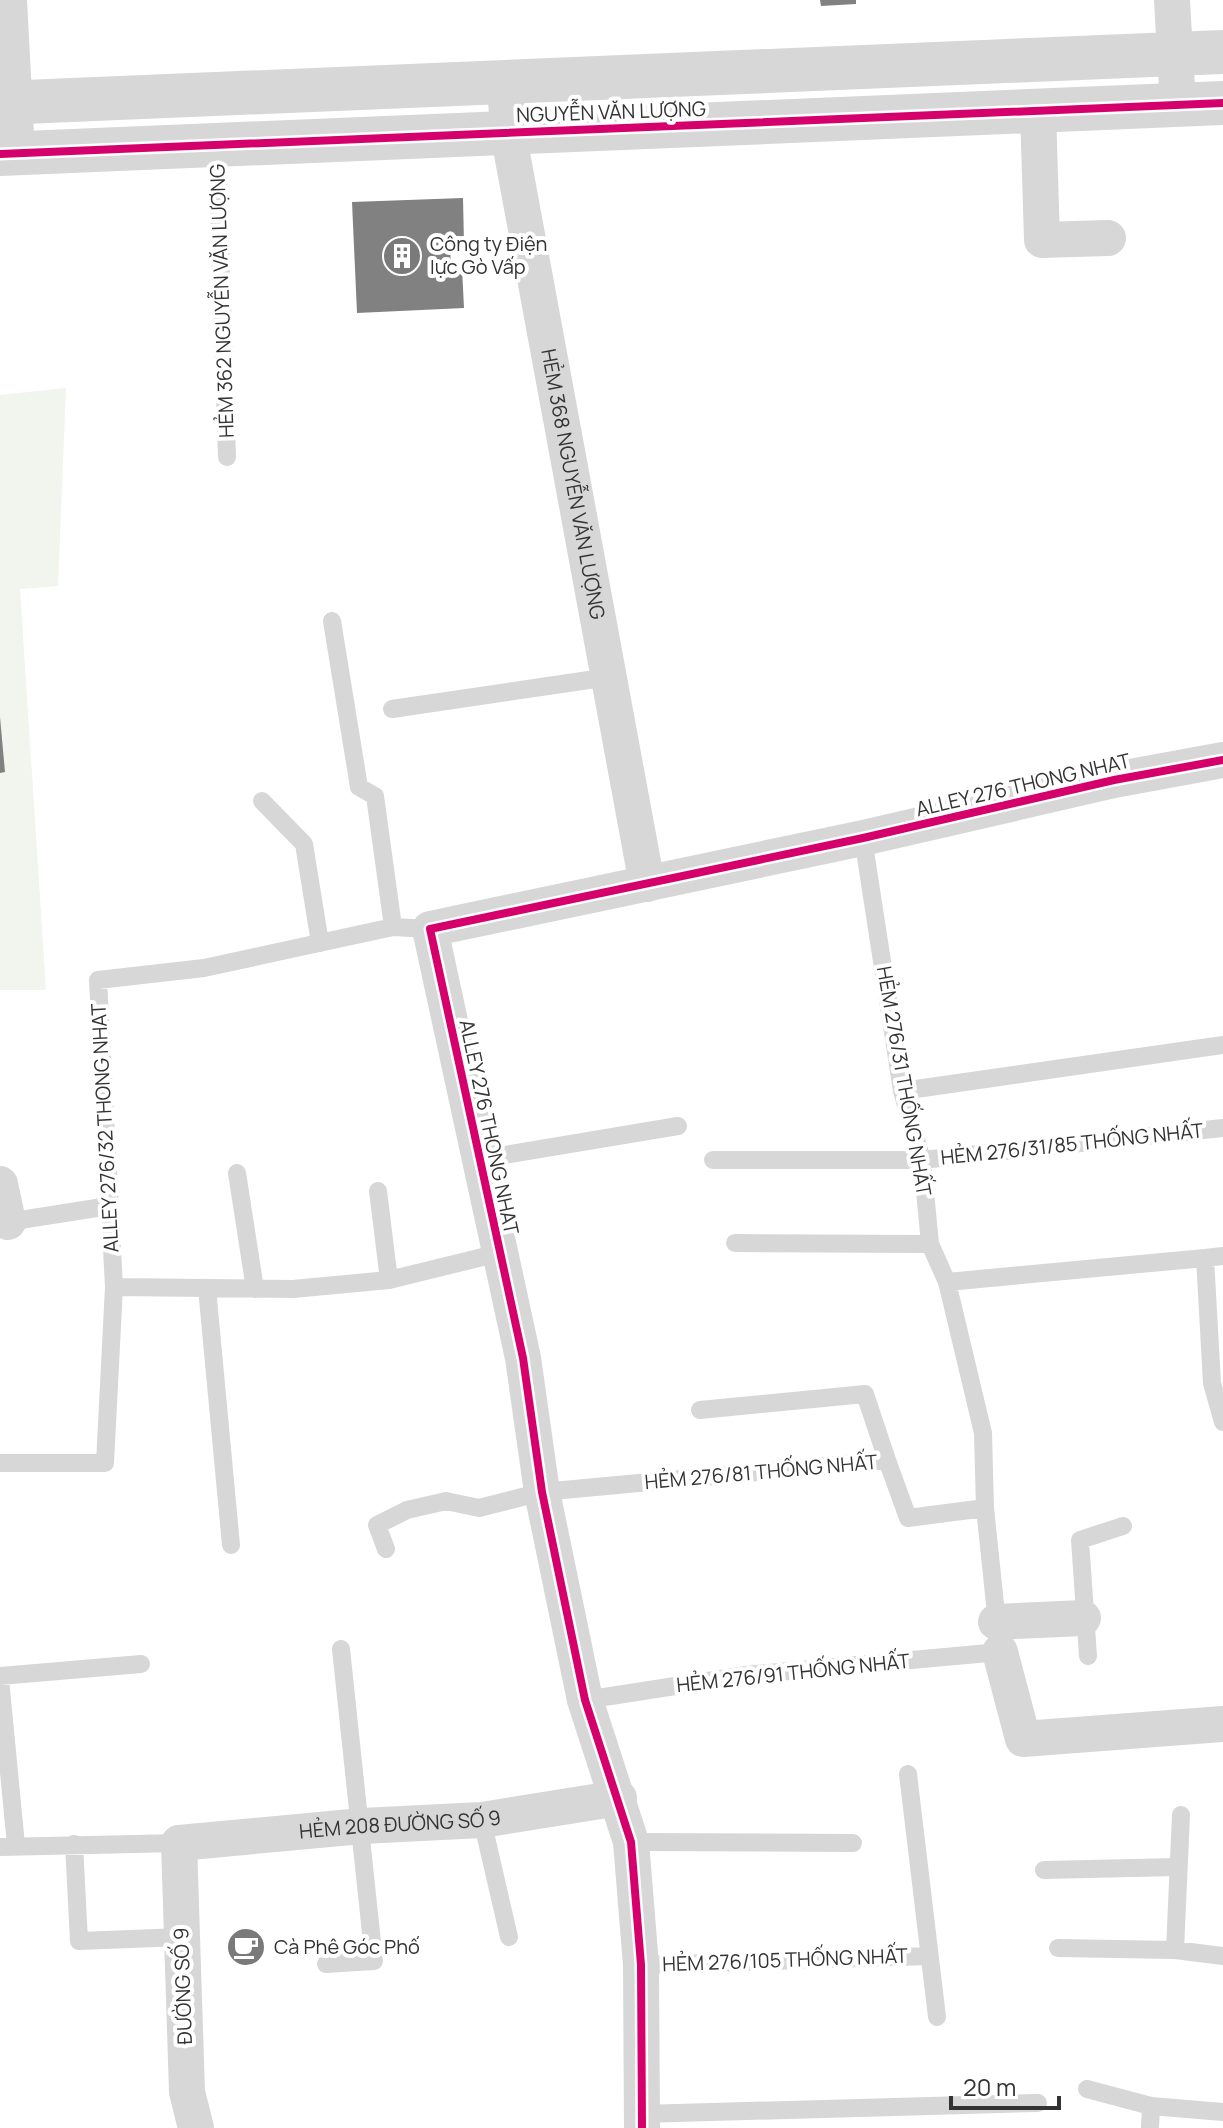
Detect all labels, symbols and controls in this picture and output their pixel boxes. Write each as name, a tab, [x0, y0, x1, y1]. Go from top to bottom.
street label: NGUYỄN VĂN LƯỢNG	[516, 95, 706, 128]
street label: HẺM 362 NGUYỄN VĂN LƯỢNG	[203, 163, 240, 439]
place label: Công ty Điện lực Gò Vấp	[430, 230, 547, 280]
building icon: Công ty Điện lực Gò Vấp	[381, 235, 423, 277]
street label: HẺM 368 NGUYỄN VĂN LƯỢNG	[535, 346, 612, 621]
street label: ALLEY 276 THONG NHAT	[913, 747, 1133, 822]
street label: HẺM 276/31 THỐNG NHẤT	[871, 964, 939, 1198]
street label: ALLEY 276/32 THONG NHAT	[84, 1003, 125, 1253]
street label: ALLEY 276 THONG NHAT	[453, 1017, 526, 1237]
street label: HẺM 276/31/85 THỐNG NHẤT	[939, 1115, 1205, 1171]
street label: HẺM 276/81 THỐNG NHẤT	[643, 1447, 879, 1495]
street label: HẺM 276/91 THỐNG NHẤT	[675, 1646, 911, 1698]
street label: HẺM 208 ĐƯỜNG SỐ 9	[298, 1803, 503, 1845]
cafe icon: Cà Phê Góc Phố	[225, 1926, 267, 1968]
street label: ĐƯỜNG SỐ 9	[166, 1927, 198, 2045]
place label: Cà Phê Góc Phố	[274, 1933, 420, 1960]
street label: HẺM 276/105 THỐNG NHẤT	[662, 1941, 908, 1977]
scale bar	[951, 2060, 1059, 2110]
text: 20 m	[963, 2070, 1016, 2103]

